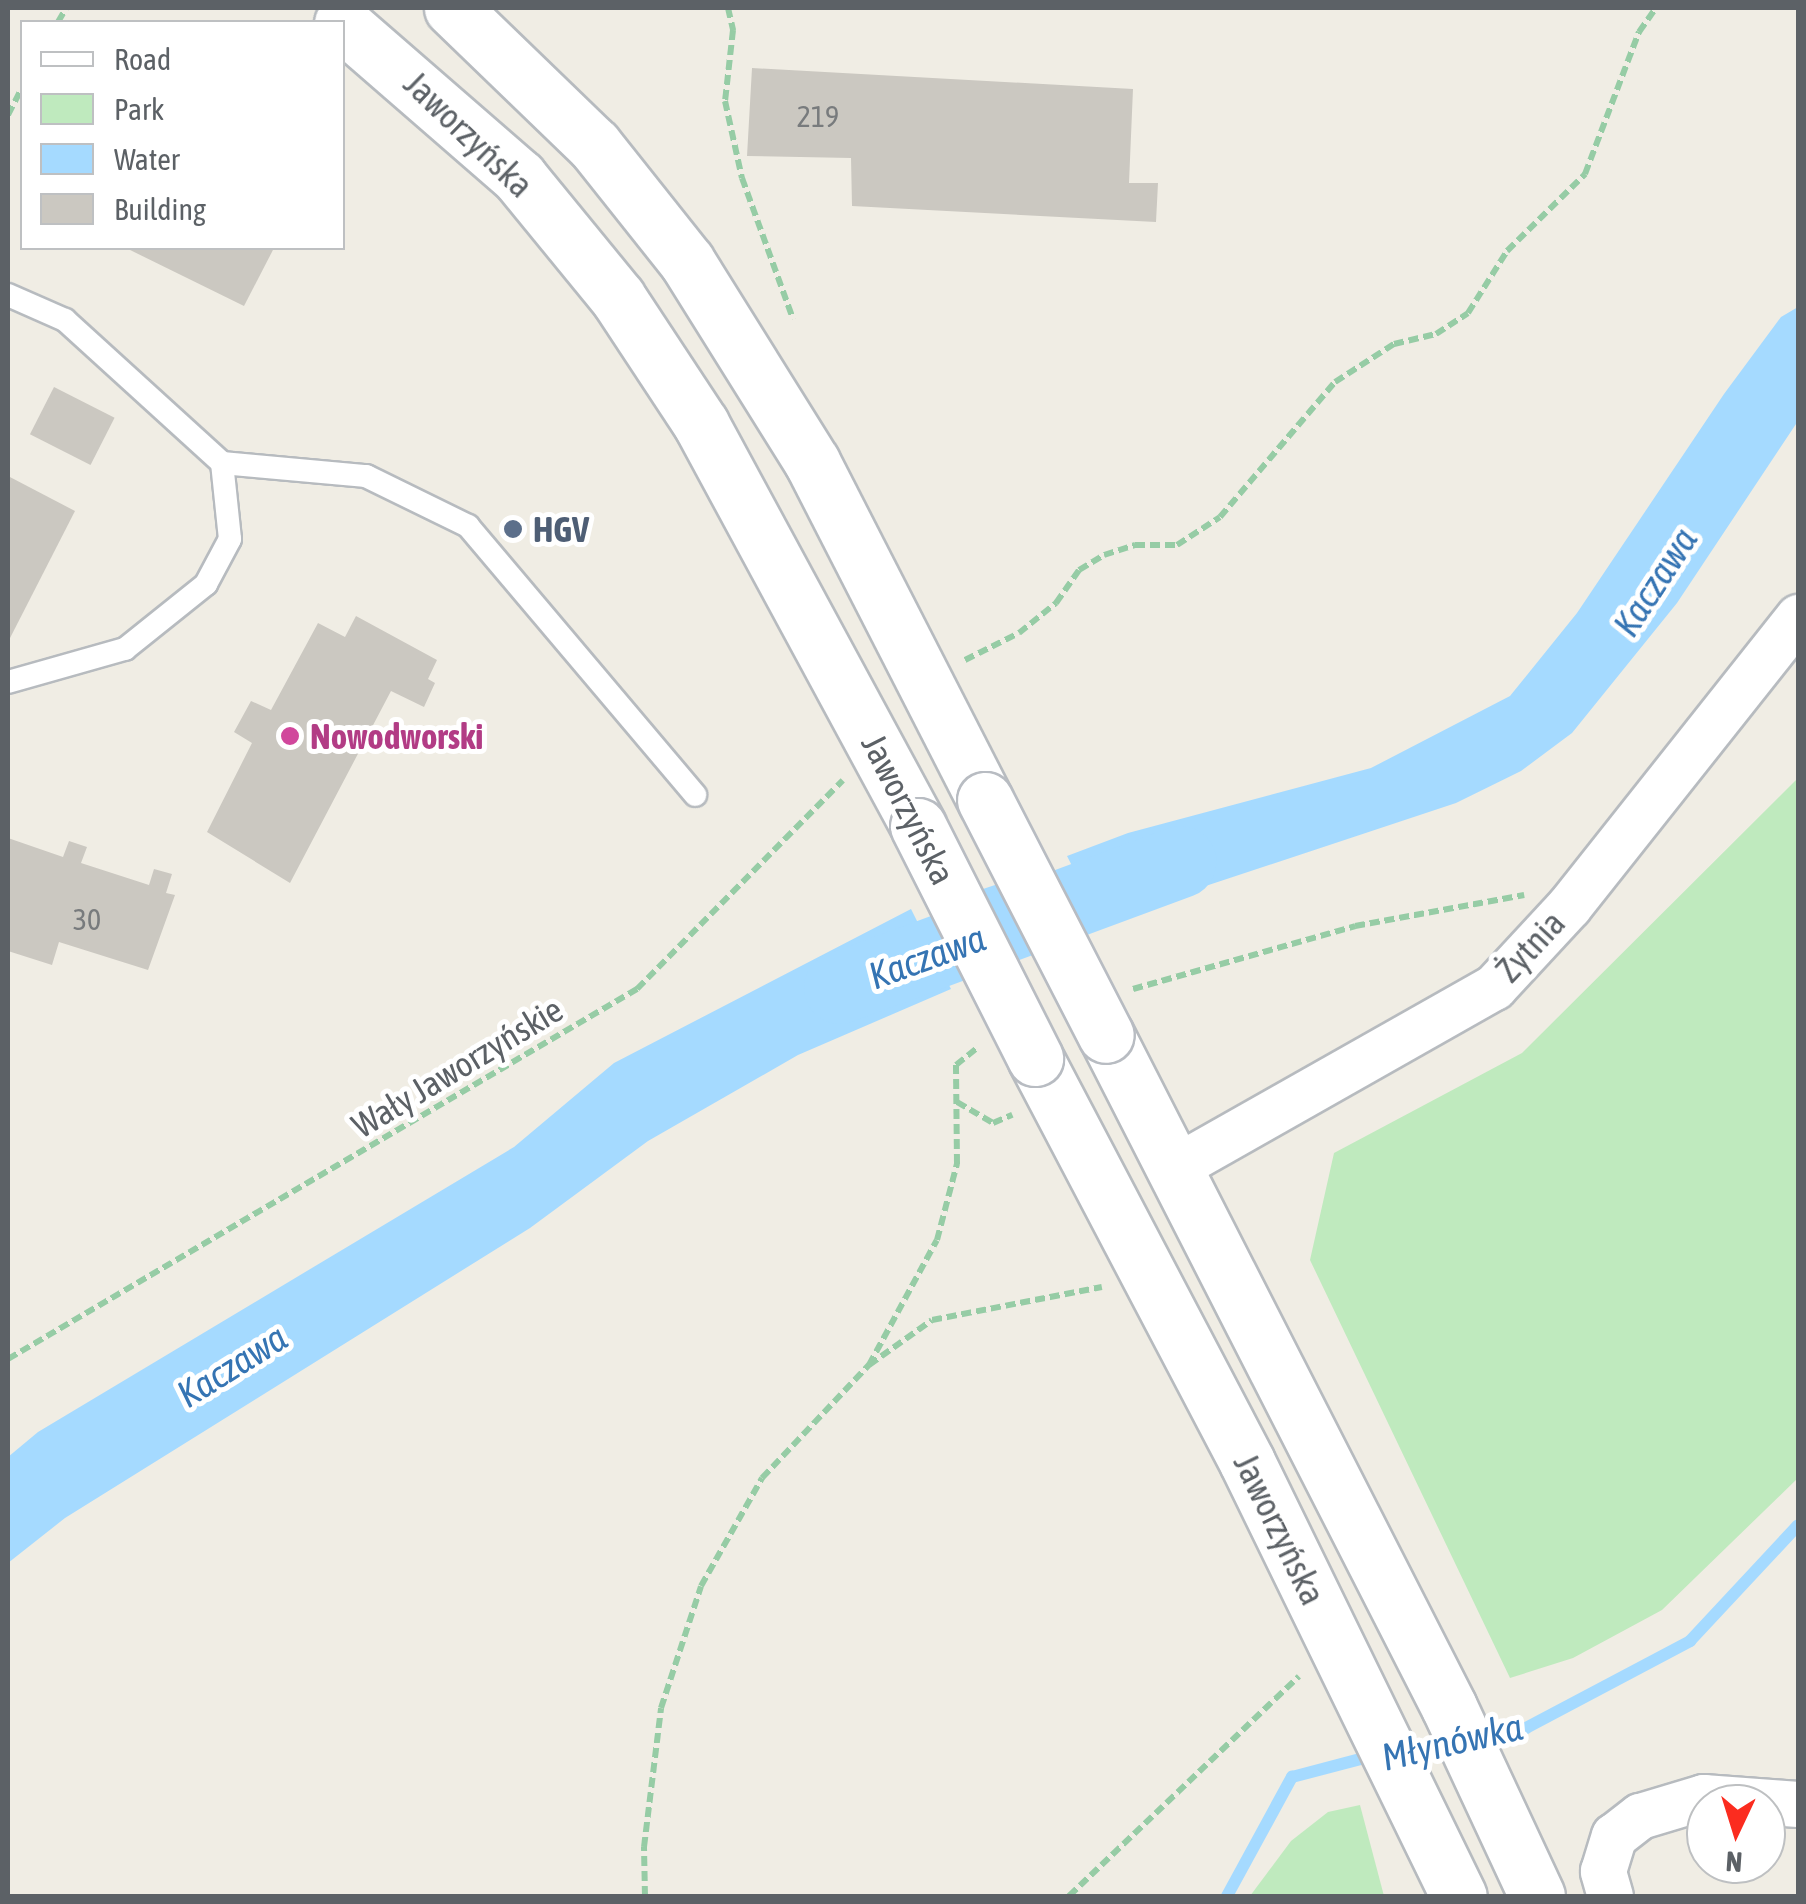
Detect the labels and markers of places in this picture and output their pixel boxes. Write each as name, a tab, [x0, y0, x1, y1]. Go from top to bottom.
place label: HGV	[533, 508, 589, 550]
marker: HGV	[502, 518, 524, 540]
place label: Nowodworski	[310, 715, 483, 757]
marker: Nowodworski	[279, 725, 301, 747]

